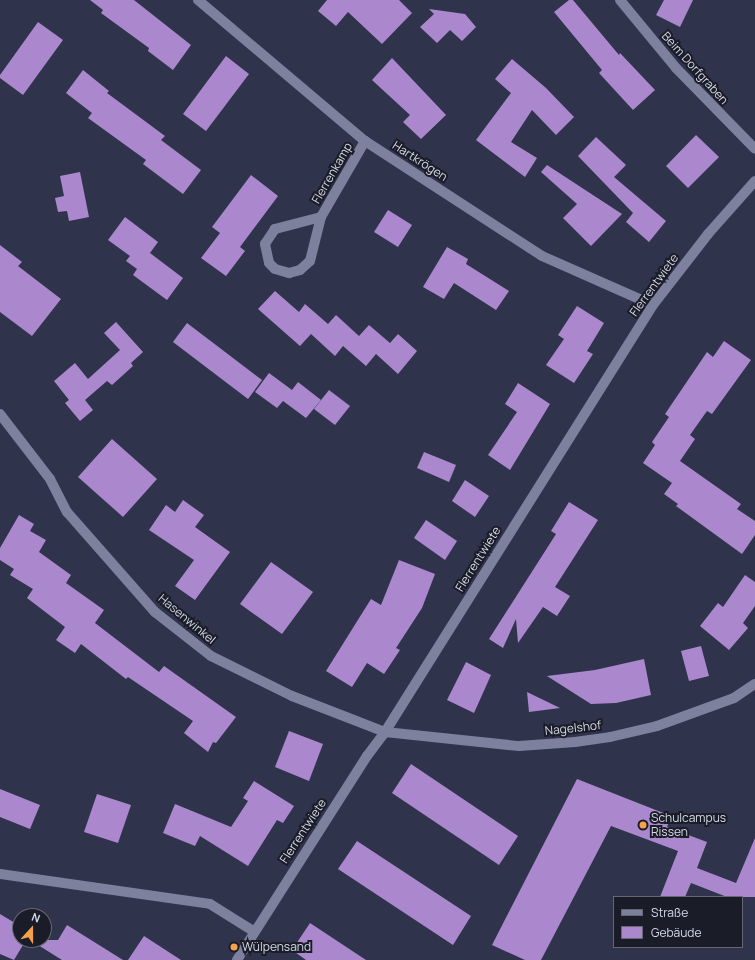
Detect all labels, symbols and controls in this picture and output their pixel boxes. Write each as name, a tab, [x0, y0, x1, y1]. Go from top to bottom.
street label: Beim Dorfgraben	[659, 29, 731, 107]
street label: Hartkrögen	[390, 138, 450, 184]
street label: Flerrenkamp	[309, 140, 355, 206]
street label: Flerrentwiete	[626, 251, 682, 319]
street label: Flerrentwiete	[452, 524, 504, 594]
street label: Hasenwinkel	[156, 591, 218, 647]
street label: Nagelshof	[544, 718, 602, 738]
street label: Flerrentwiete	[277, 796, 329, 866]
place label: Schulcampus Rissen	[651, 811, 726, 839]
marker: Schulcampus Rissen	[638, 820, 648, 830]
legend	[613, 896, 743, 948]
text: Straße	[651, 904, 688, 921]
north arrow	[12, 908, 52, 948]
text: N	[30, 909, 42, 926]
text: Gebäude	[651, 924, 702, 941]
place label: Wülpensand	[242, 940, 311, 954]
marker: Wülpensand	[229, 942, 239, 952]

